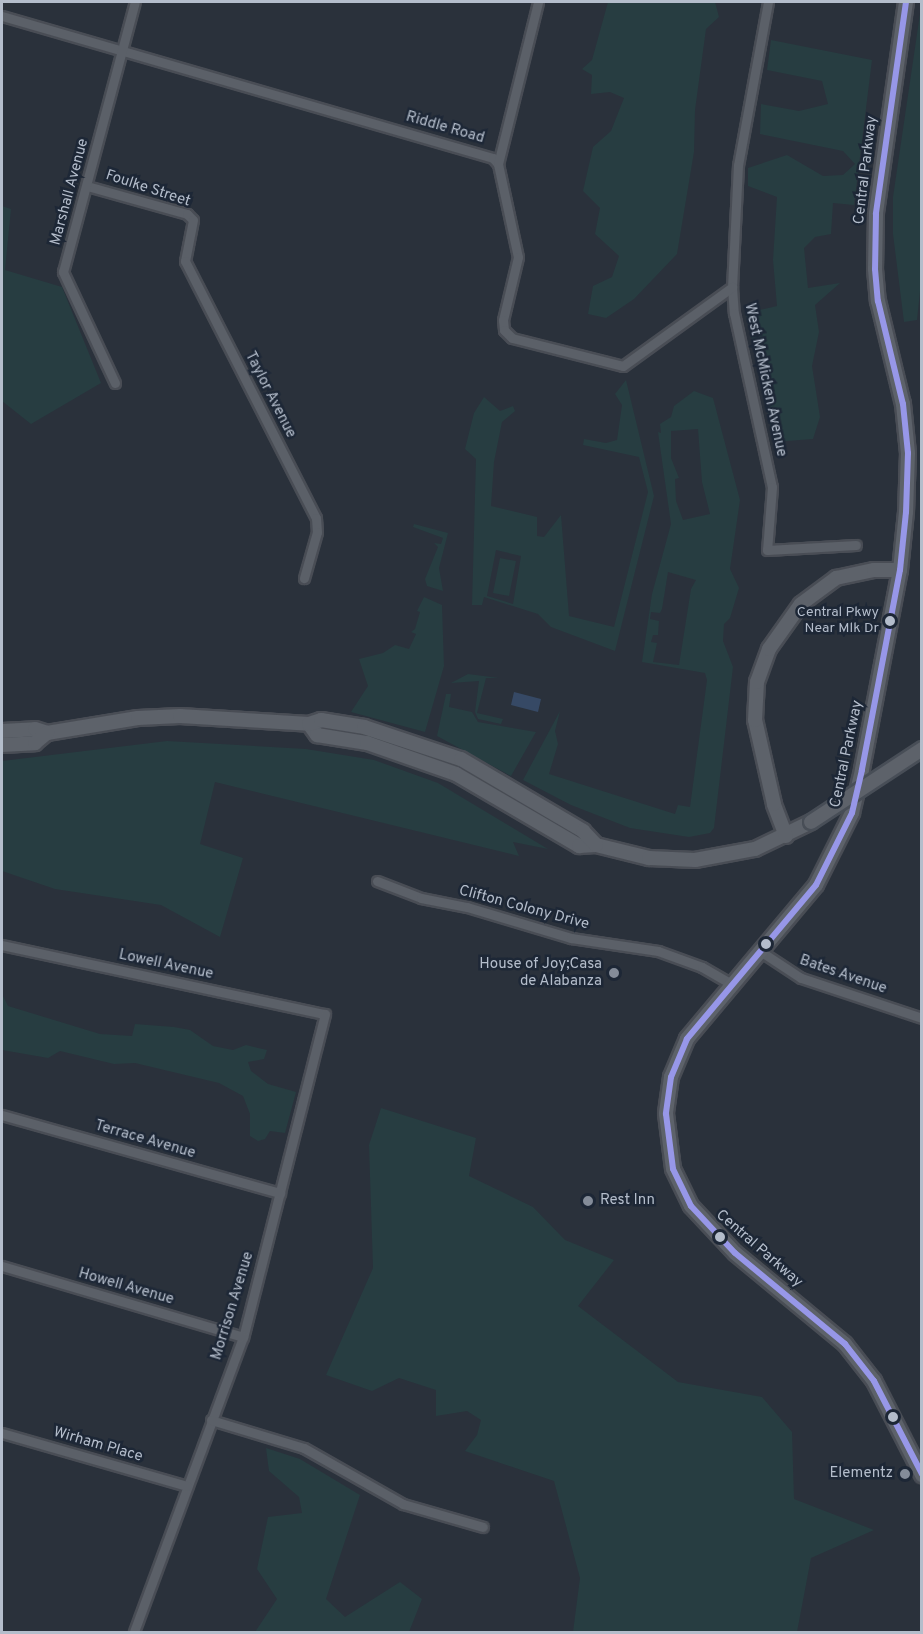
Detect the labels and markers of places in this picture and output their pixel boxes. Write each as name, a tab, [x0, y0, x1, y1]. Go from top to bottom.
place label: Central Pkwy Near Mlk Dr	[797, 605, 879, 638]
marker: Central Pkwy Near Mlk Dr	[884, 615, 896, 627]
unlabelled marker	[760, 938, 772, 950]
place label: House of Joy;Casa de Alabanza	[479, 955, 602, 990]
marker: House of Joy;Casa de Alabanza	[607, 966, 621, 980]
place label: Rest Inn	[600, 1192, 655, 1210]
marker: Rest Inn	[581, 1194, 595, 1208]
unlabelled marker	[714, 1231, 726, 1243]
unlabelled marker	[887, 1411, 899, 1423]
place label: Elementz	[829, 1465, 893, 1483]
marker: Elementz	[898, 1467, 912, 1481]

